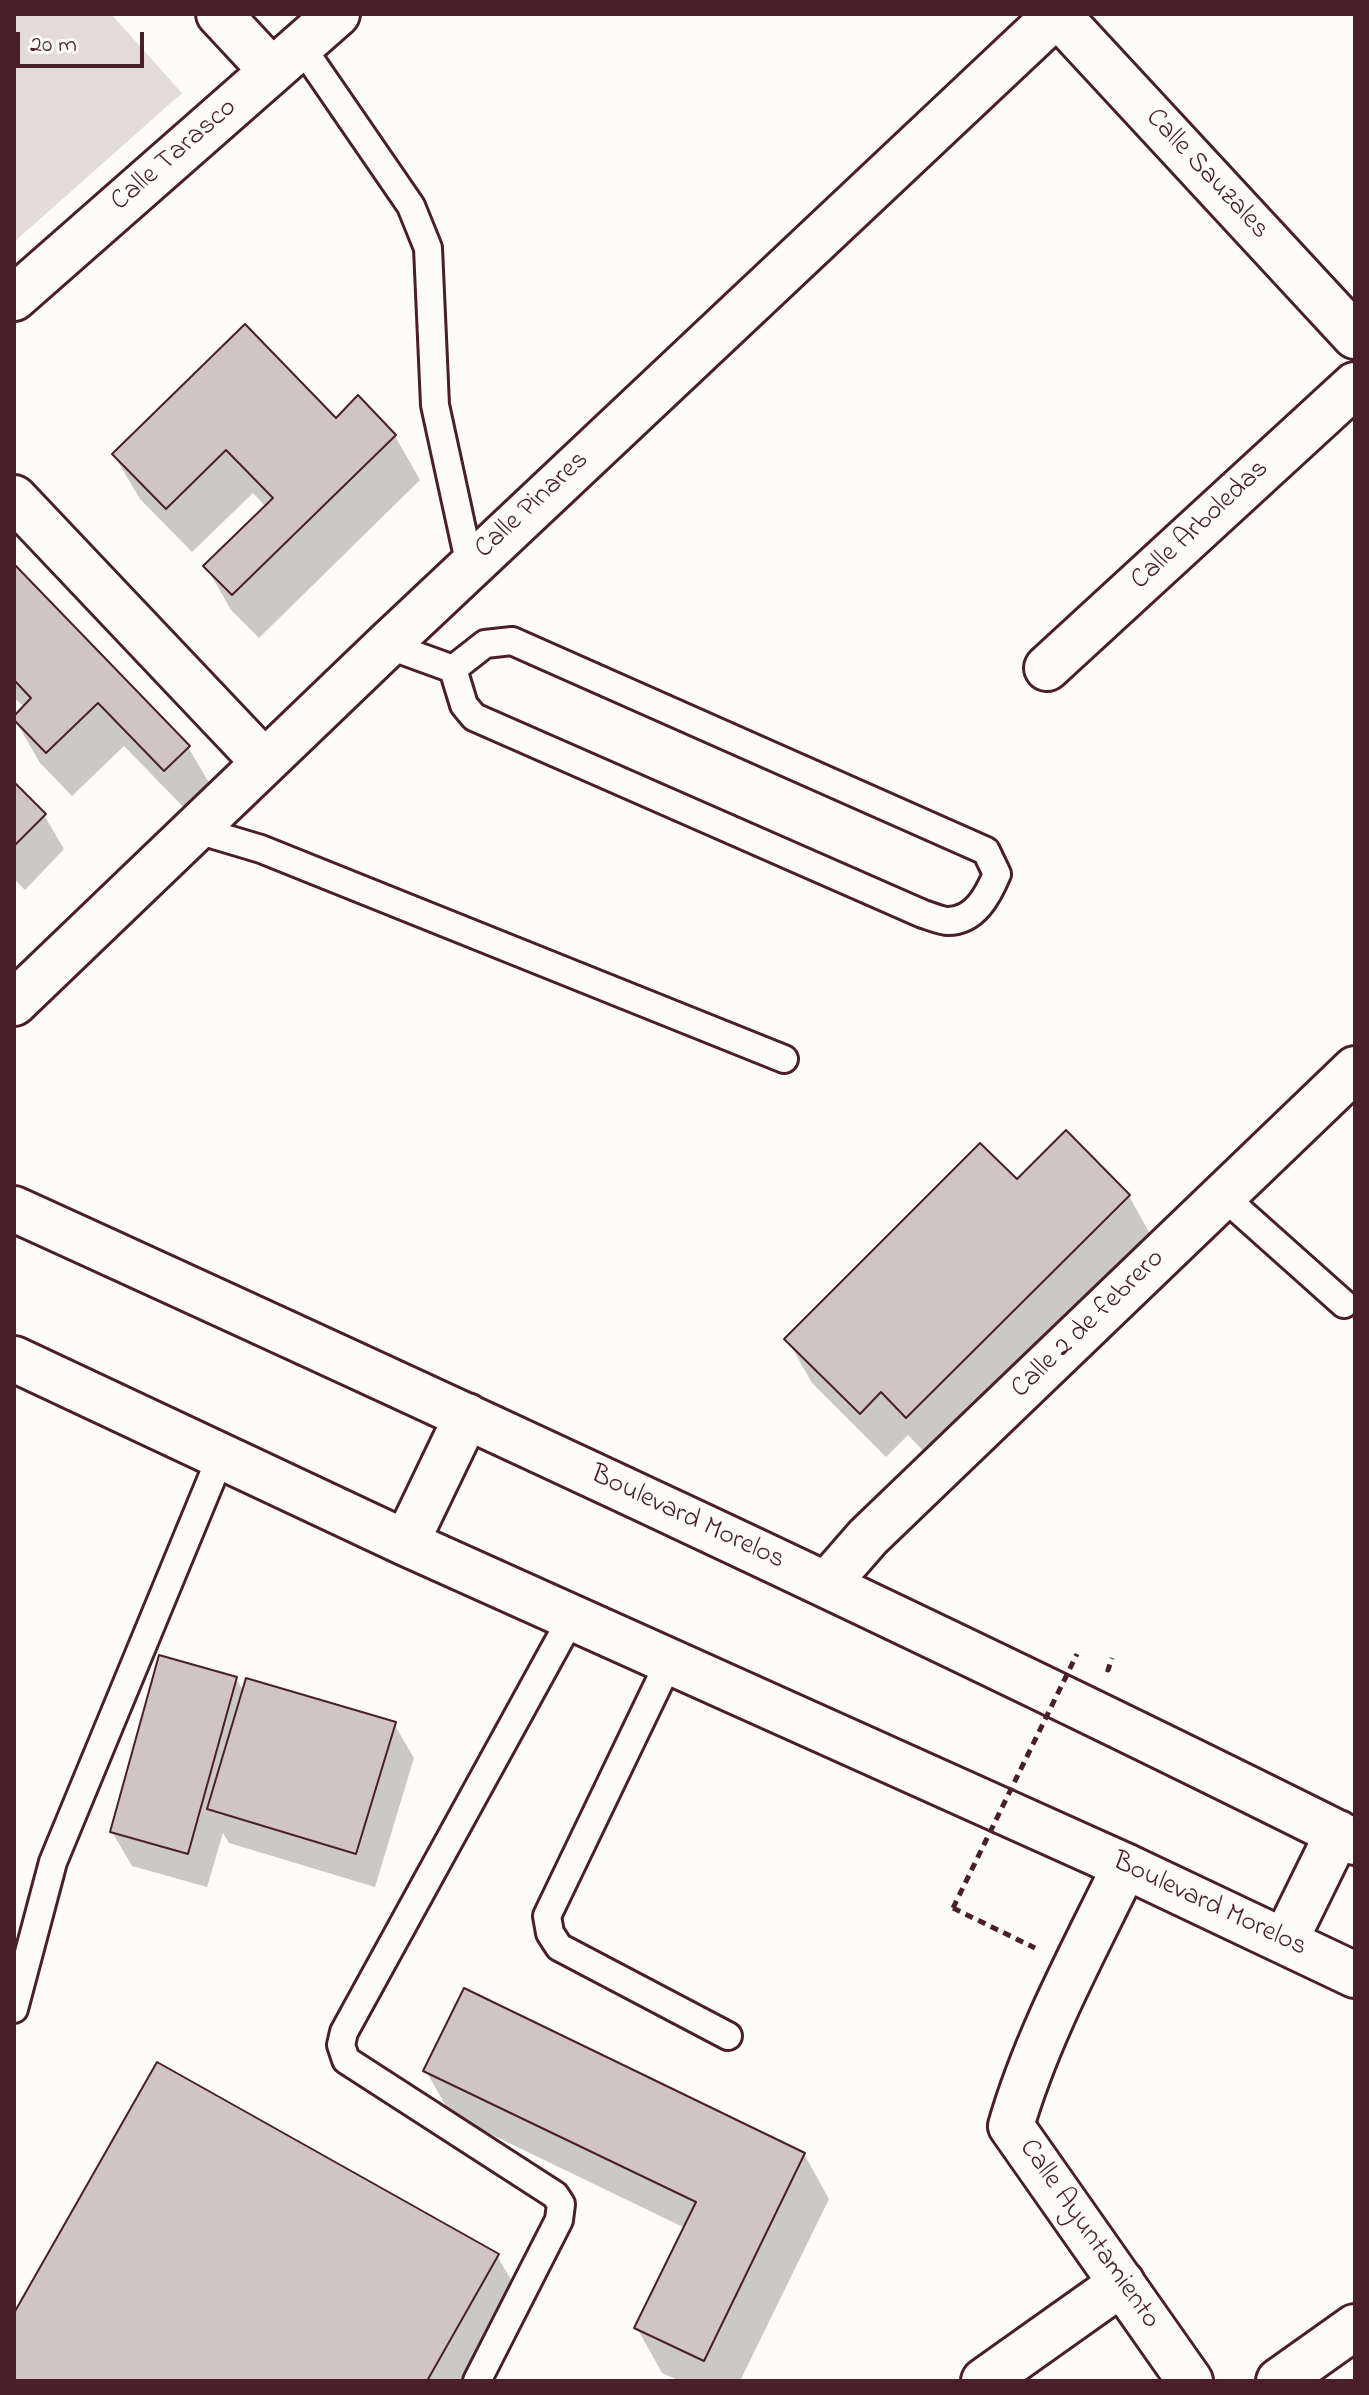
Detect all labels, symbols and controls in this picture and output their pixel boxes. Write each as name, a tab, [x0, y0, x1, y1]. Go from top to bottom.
scale bar	[20, 16, 148, 66]
text: 20 m	[30, 28, 77, 63]
street label: Calle Tarasco	[105, 92, 245, 220]
street label: Calle Sauzales	[1137, 103, 1275, 247]
street label: Calle Pinares	[469, 445, 597, 567]
street label: Calle Arboledas	[1125, 454, 1277, 598]
street label: Calle 2 de febrero	[1005, 1243, 1173, 1407]
street label: Boulevard Morelos	[585, 1459, 789, 1579]
street label: Boulevard Morelos	[1107, 1846, 1311, 1966]
street label: Calle Ayuntamiento	[1010, 2134, 1166, 2336]

